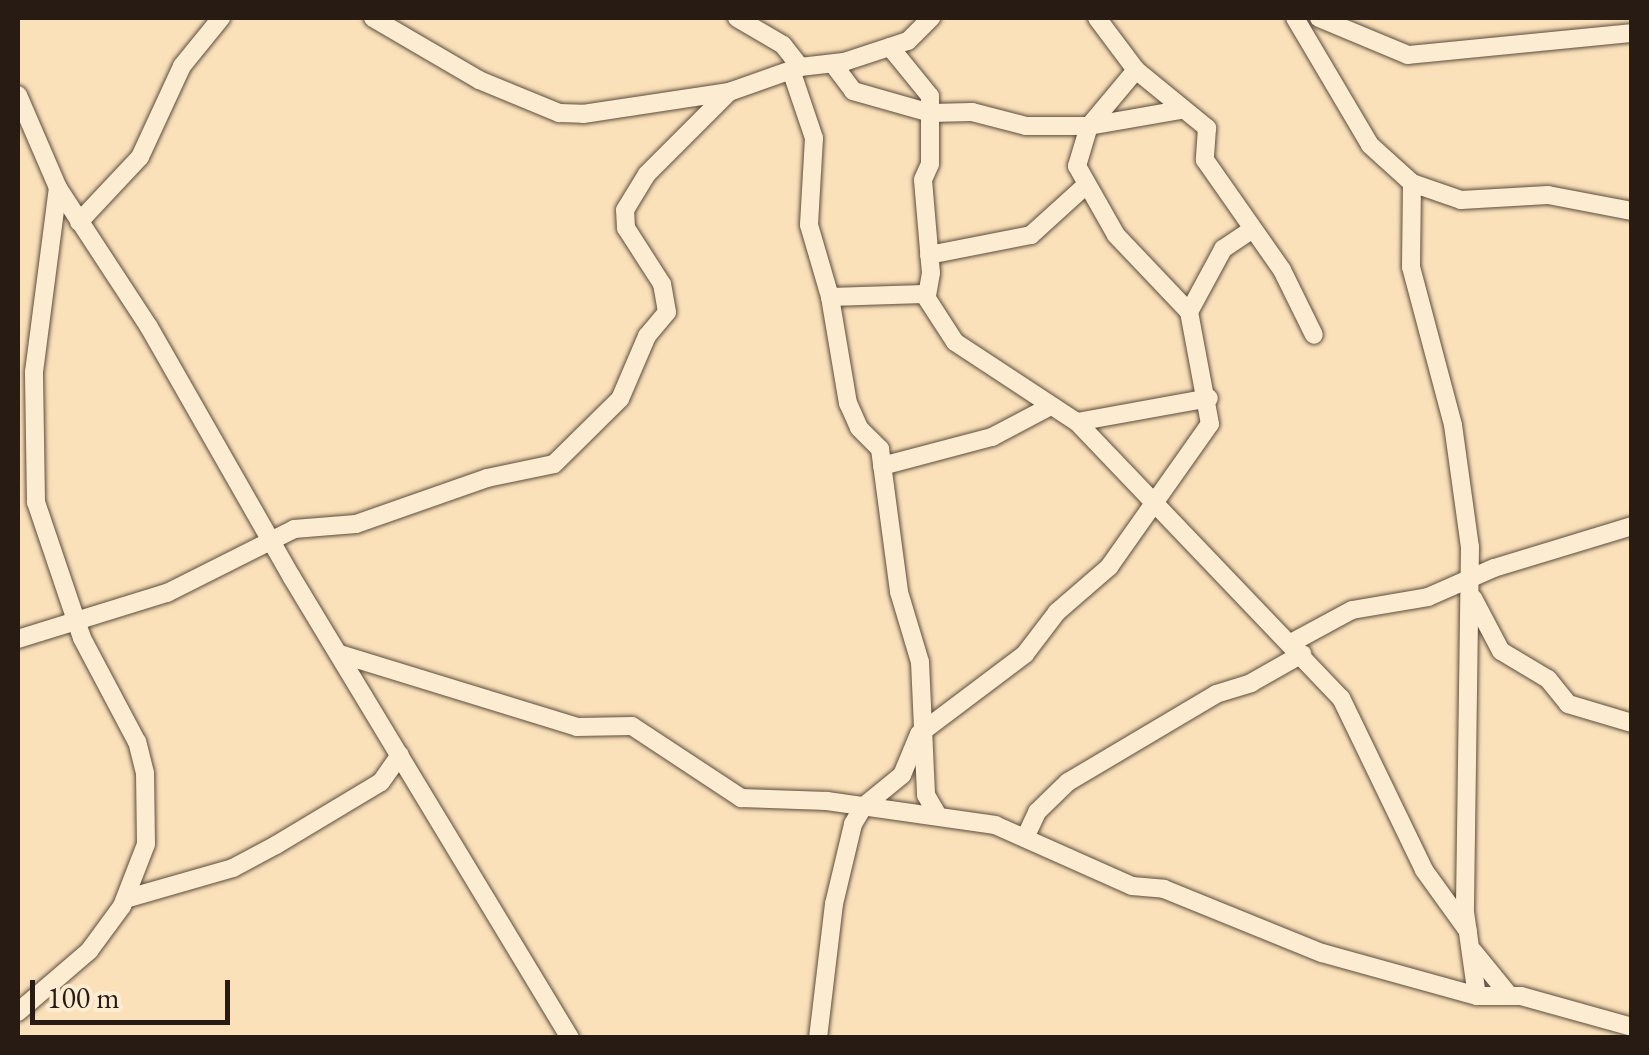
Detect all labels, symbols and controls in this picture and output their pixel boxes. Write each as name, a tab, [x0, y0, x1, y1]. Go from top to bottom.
scale bar	[35, 960, 235, 1022]
text: 100 m	[47, 978, 120, 1017]

